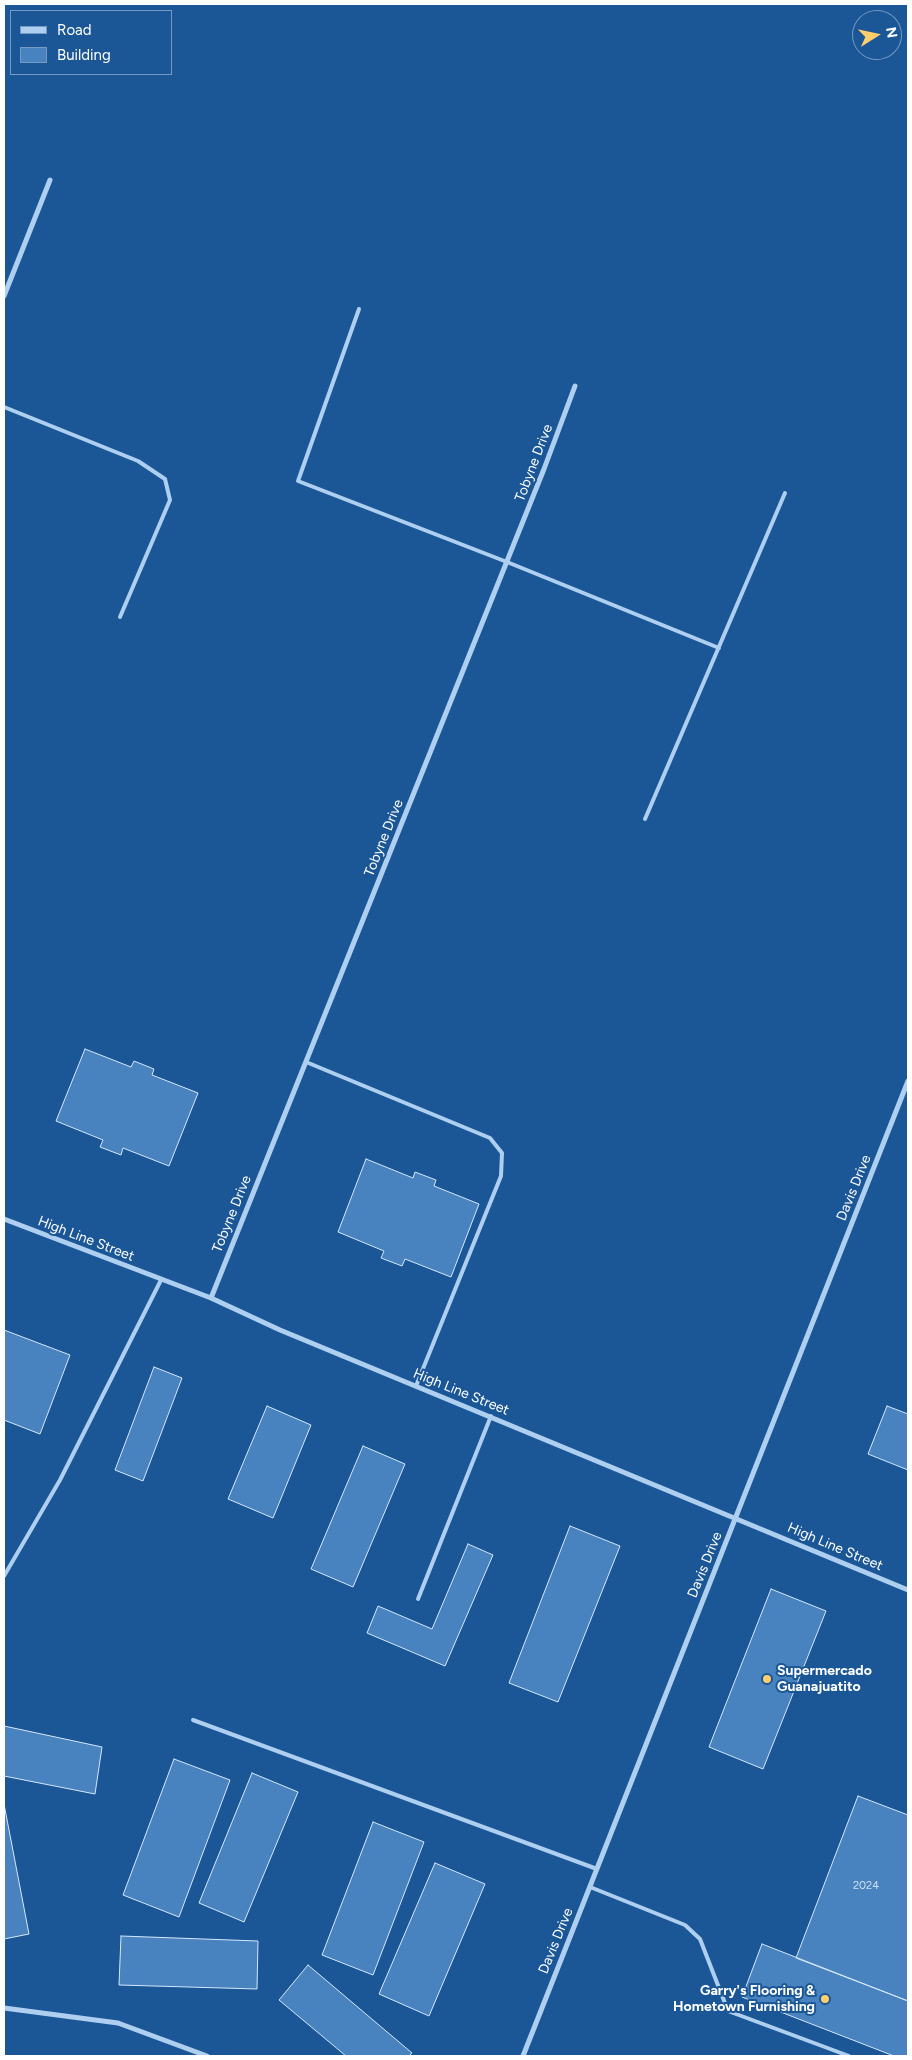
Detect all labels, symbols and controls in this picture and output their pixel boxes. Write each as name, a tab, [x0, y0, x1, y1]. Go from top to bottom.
legend	[10, 10, 172, 75]
north arrow	[852, 10, 902, 60]
text: Road	[57, 21, 92, 39]
text: N	[882, 26, 901, 39]
text: Building	[57, 46, 111, 64]
street label: Tobyne Drive	[512, 422, 556, 504]
street label: Tobyne Drive	[361, 797, 407, 879]
street label: Davis Drive	[833, 1153, 875, 1223]
street label: Tobyne Drive	[209, 1173, 255, 1255]
street label: High Line Street	[35, 1213, 137, 1265]
street label: High Line Street	[411, 1365, 511, 1419]
street label: High Line Street	[785, 1519, 885, 1575]
street label: Davis Drive	[684, 1530, 726, 1600]
place label: Supermercado Guanajuatito	[777, 1663, 872, 1695]
marker: Supermercado Guanajuatito	[761, 1673, 773, 1685]
house number: 2024	[853, 1879, 879, 1893]
street label: Davis Drive	[535, 1906, 577, 1976]
place label: Garry's Flooring & Hometown Furnishing	[673, 1983, 815, 2015]
marker: Garry's Flooring & Hometown Furnishing	[819, 1993, 831, 2005]

